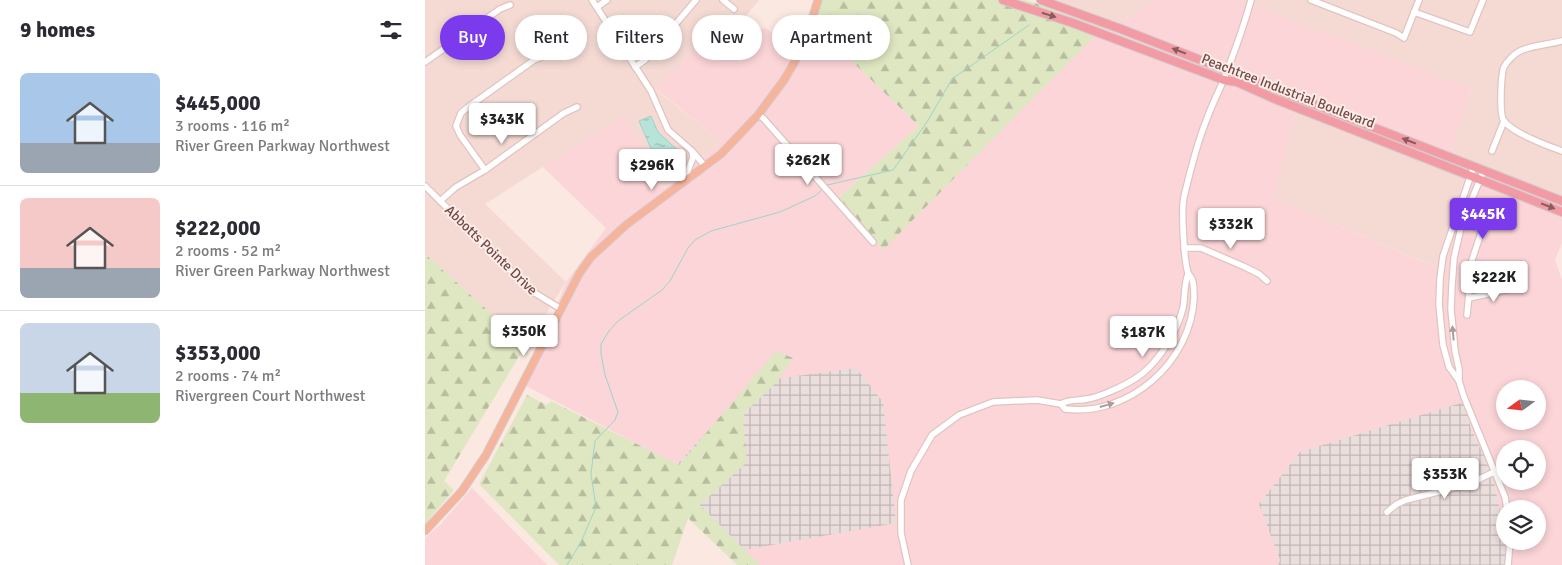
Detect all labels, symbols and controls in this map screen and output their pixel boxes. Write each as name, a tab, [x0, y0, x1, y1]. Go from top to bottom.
one-way arrow	[1041, 12, 1056, 20]
chip: Buy	[440, 15, 505, 60]
chip: Rent	[515, 15, 587, 60]
chip: Filters	[597, 15, 682, 60]
chip: New	[692, 15, 762, 60]
chip: Apartment	[772, 15, 890, 60]
icon: filters	[377, 16, 405, 44]
text: 9 homes	[20, 17, 95, 43]
one-way arrow	[1171, 47, 1186, 54]
street label: Peachtree Industrial Boulevard	[1199, 50, 1377, 132]
text: $445,000	[175, 90, 261, 116]
icon: home	[60, 93, 120, 153]
pin: $343K	[467, 102, 537, 145]
text: $343K	[480, 109, 524, 129]
text: 3 rooms · 116 m²	[175, 116, 290, 136]
text: River Green Parkway Northwest	[175, 136, 390, 156]
one-way arrow	[1401, 137, 1416, 145]
pin: $262K	[773, 144, 843, 186]
pin: $296K	[617, 148, 687, 191]
text: $262K	[786, 150, 830, 170]
text: $296K	[630, 155, 674, 175]
pin: $445K	[1448, 198, 1518, 240]
street label: Abbotts Pointe Drive	[441, 202, 541, 298]
one-way arrow	[1541, 202, 1556, 210]
text: $445K	[1461, 204, 1505, 224]
pin: $332K	[1196, 208, 1266, 250]
text: $332K	[1209, 214, 1253, 234]
text: $222,000	[175, 215, 261, 241]
icon: home	[60, 218, 120, 278]
text: 2 rooms · 52 m²	[175, 241, 281, 261]
pin: $222K	[1459, 260, 1529, 303]
text: River Green Parkway Northwest	[175, 261, 390, 281]
text: $222K	[1472, 267, 1516, 287]
pin: $350K	[489, 314, 559, 357]
pin: $187K	[1108, 316, 1178, 358]
text: $350K	[502, 321, 546, 341]
text: $187K	[1121, 322, 1165, 342]
one-way arrow	[1449, 324, 1457, 340]
text: $353,000	[175, 340, 261, 366]
icon: home	[60, 343, 120, 403]
text: 2 rooms · 74 m²	[175, 366, 281, 386]
north arrow	[1496, 380, 1546, 430]
map controls	[1496, 380, 1546, 550]
text: Rivergreen Court Northwest	[175, 386, 365, 406]
one-way arrow	[1099, 401, 1114, 409]
button: locate	[1496, 440, 1546, 490]
pin: $353K	[1410, 458, 1480, 500]
text: $353K	[1423, 464, 1467, 484]
button: layers	[1496, 500, 1546, 550]

